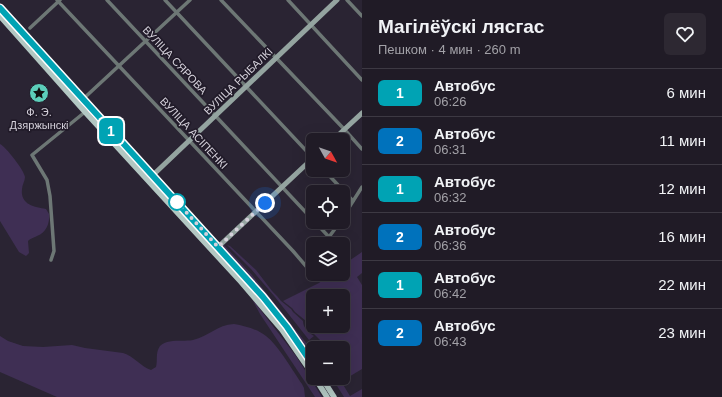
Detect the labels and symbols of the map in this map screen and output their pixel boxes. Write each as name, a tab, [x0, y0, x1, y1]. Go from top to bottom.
street label: ВУЛІЦА СЯРОВА	[141, 24, 210, 97]
street label: ВУЛІЦА РЫБАЛКІ	[201, 45, 275, 117]
place icon: Ф. Э. Дзяржынскі	[28, 82, 50, 104]
street label: ВУЛІЦА АСІПЕНКІ	[158, 95, 230, 171]
place label: Ф. Э. Дзяржынскі	[9, 106, 69, 131]
line badge: 1	[98, 118, 124, 144]
north arrow	[306, 133, 350, 177]
unlabelled marker	[168, 193, 186, 211]
your location	[255, 193, 275, 213]

